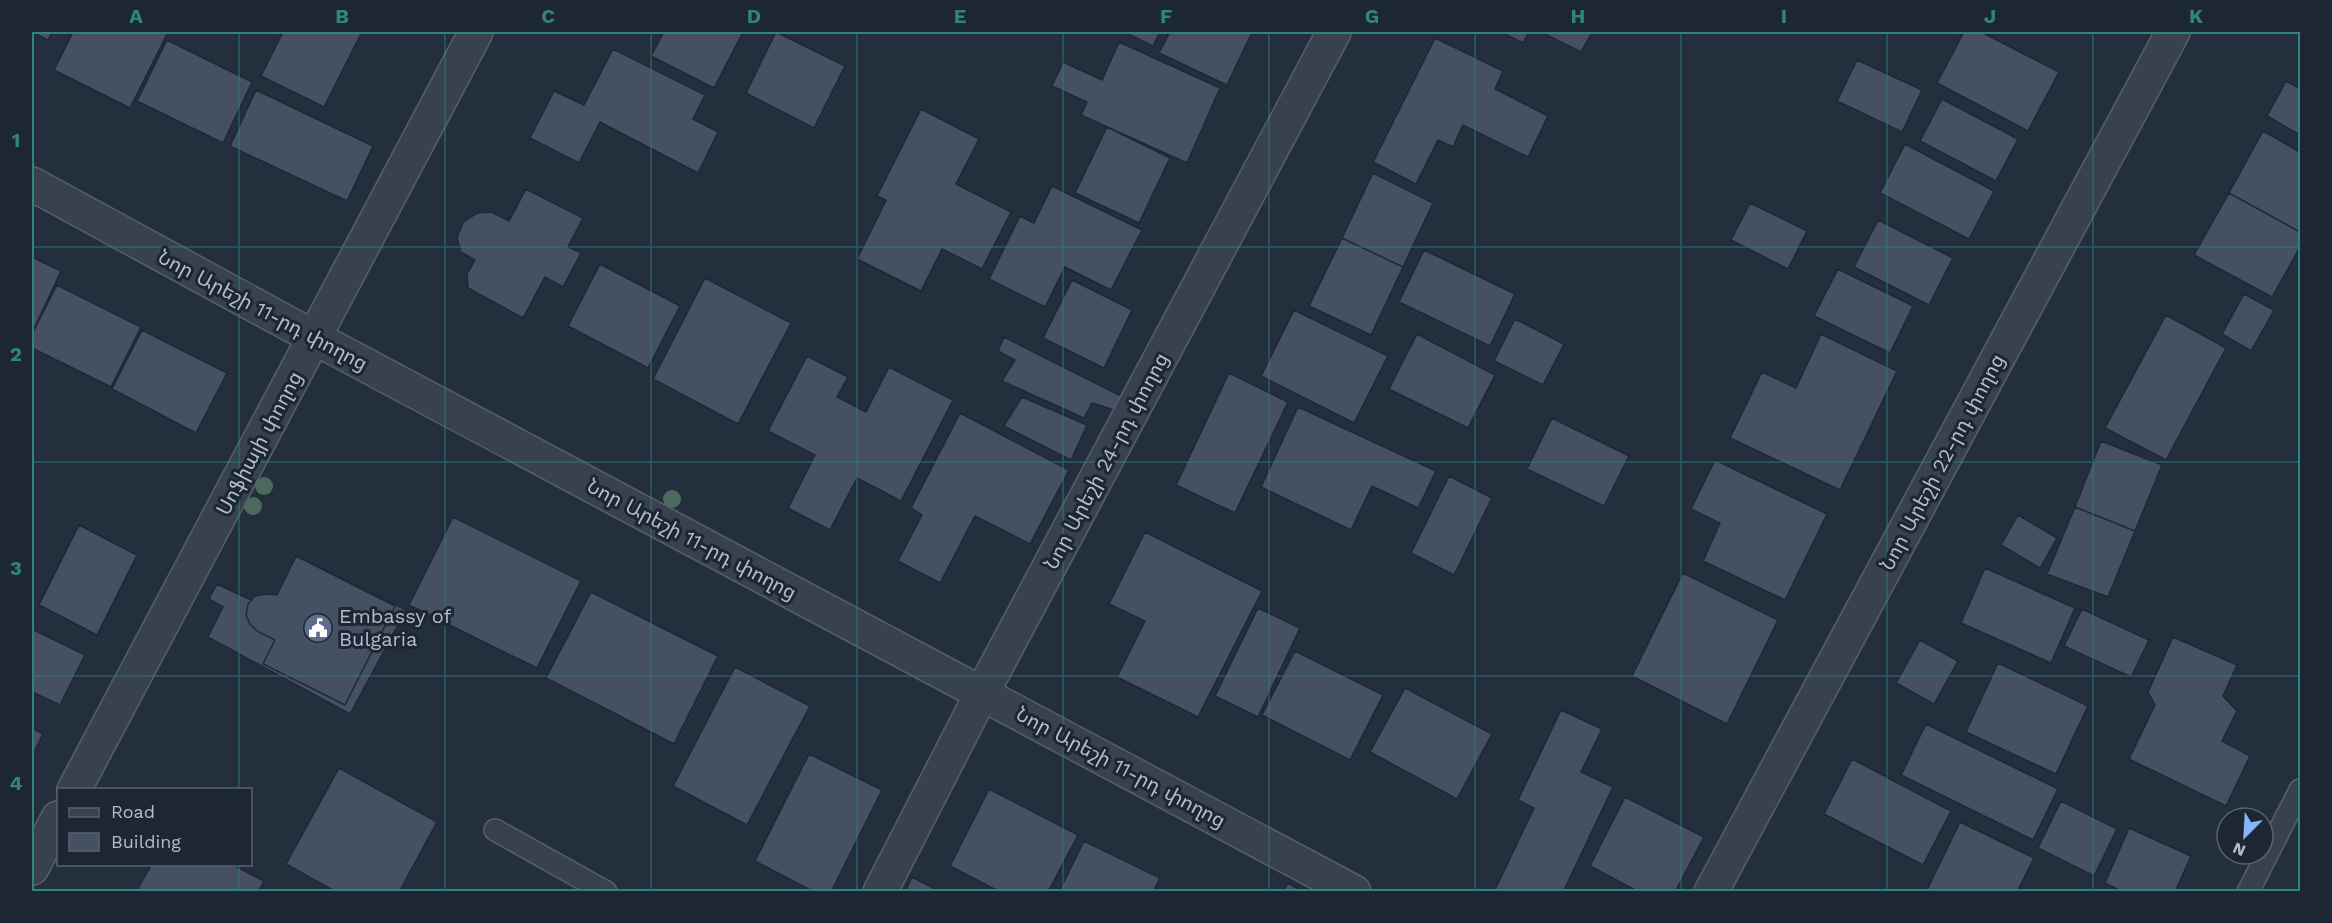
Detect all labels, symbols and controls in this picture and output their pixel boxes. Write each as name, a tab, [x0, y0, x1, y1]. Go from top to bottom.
text: A	[129, 4, 143, 28]
text: B	[335, 4, 349, 28]
text: C	[541, 4, 555, 28]
text: D	[747, 4, 761, 28]
text: E	[954, 4, 966, 28]
text: F	[1160, 4, 1172, 28]
text: G	[1365, 4, 1379, 28]
text: H	[1571, 4, 1585, 28]
text: I	[1781, 4, 1787, 28]
text: J	[1984, 4, 1996, 28]
text: K	[2189, 4, 2203, 28]
text: 1	[12, 128, 20, 152]
street label: Նոր Արեշի 11-րդ փողոց	[154, 245, 372, 375]
text: 2	[10, 342, 22, 366]
street label: Նոր Արեշի 24-րդ փողոց	[1039, 349, 1173, 573]
street label: Նոր Արեշի 22-րդ փողոց	[1875, 350, 2009, 574]
street label: Սոֆիայի փողոց	[211, 367, 307, 519]
street label: Նոր Արեշի 11-րդ փողոց	[583, 474, 801, 604]
text: 3	[10, 556, 22, 580]
place label: Embassy of Bulgaria	[339, 604, 452, 651]
public building icon: Embassy of Bulgaria	[302, 612, 334, 644]
street label: Նոր Արեշի 11-րդ փողոց	[1012, 702, 1230, 832]
text: 4	[10, 771, 23, 795]
legend	[57, 788, 252, 866]
text: Road	[111, 801, 155, 822]
north arrow	[2215, 806, 2275, 866]
text: Building	[111, 831, 181, 852]
text: N	[2230, 838, 2248, 860]

